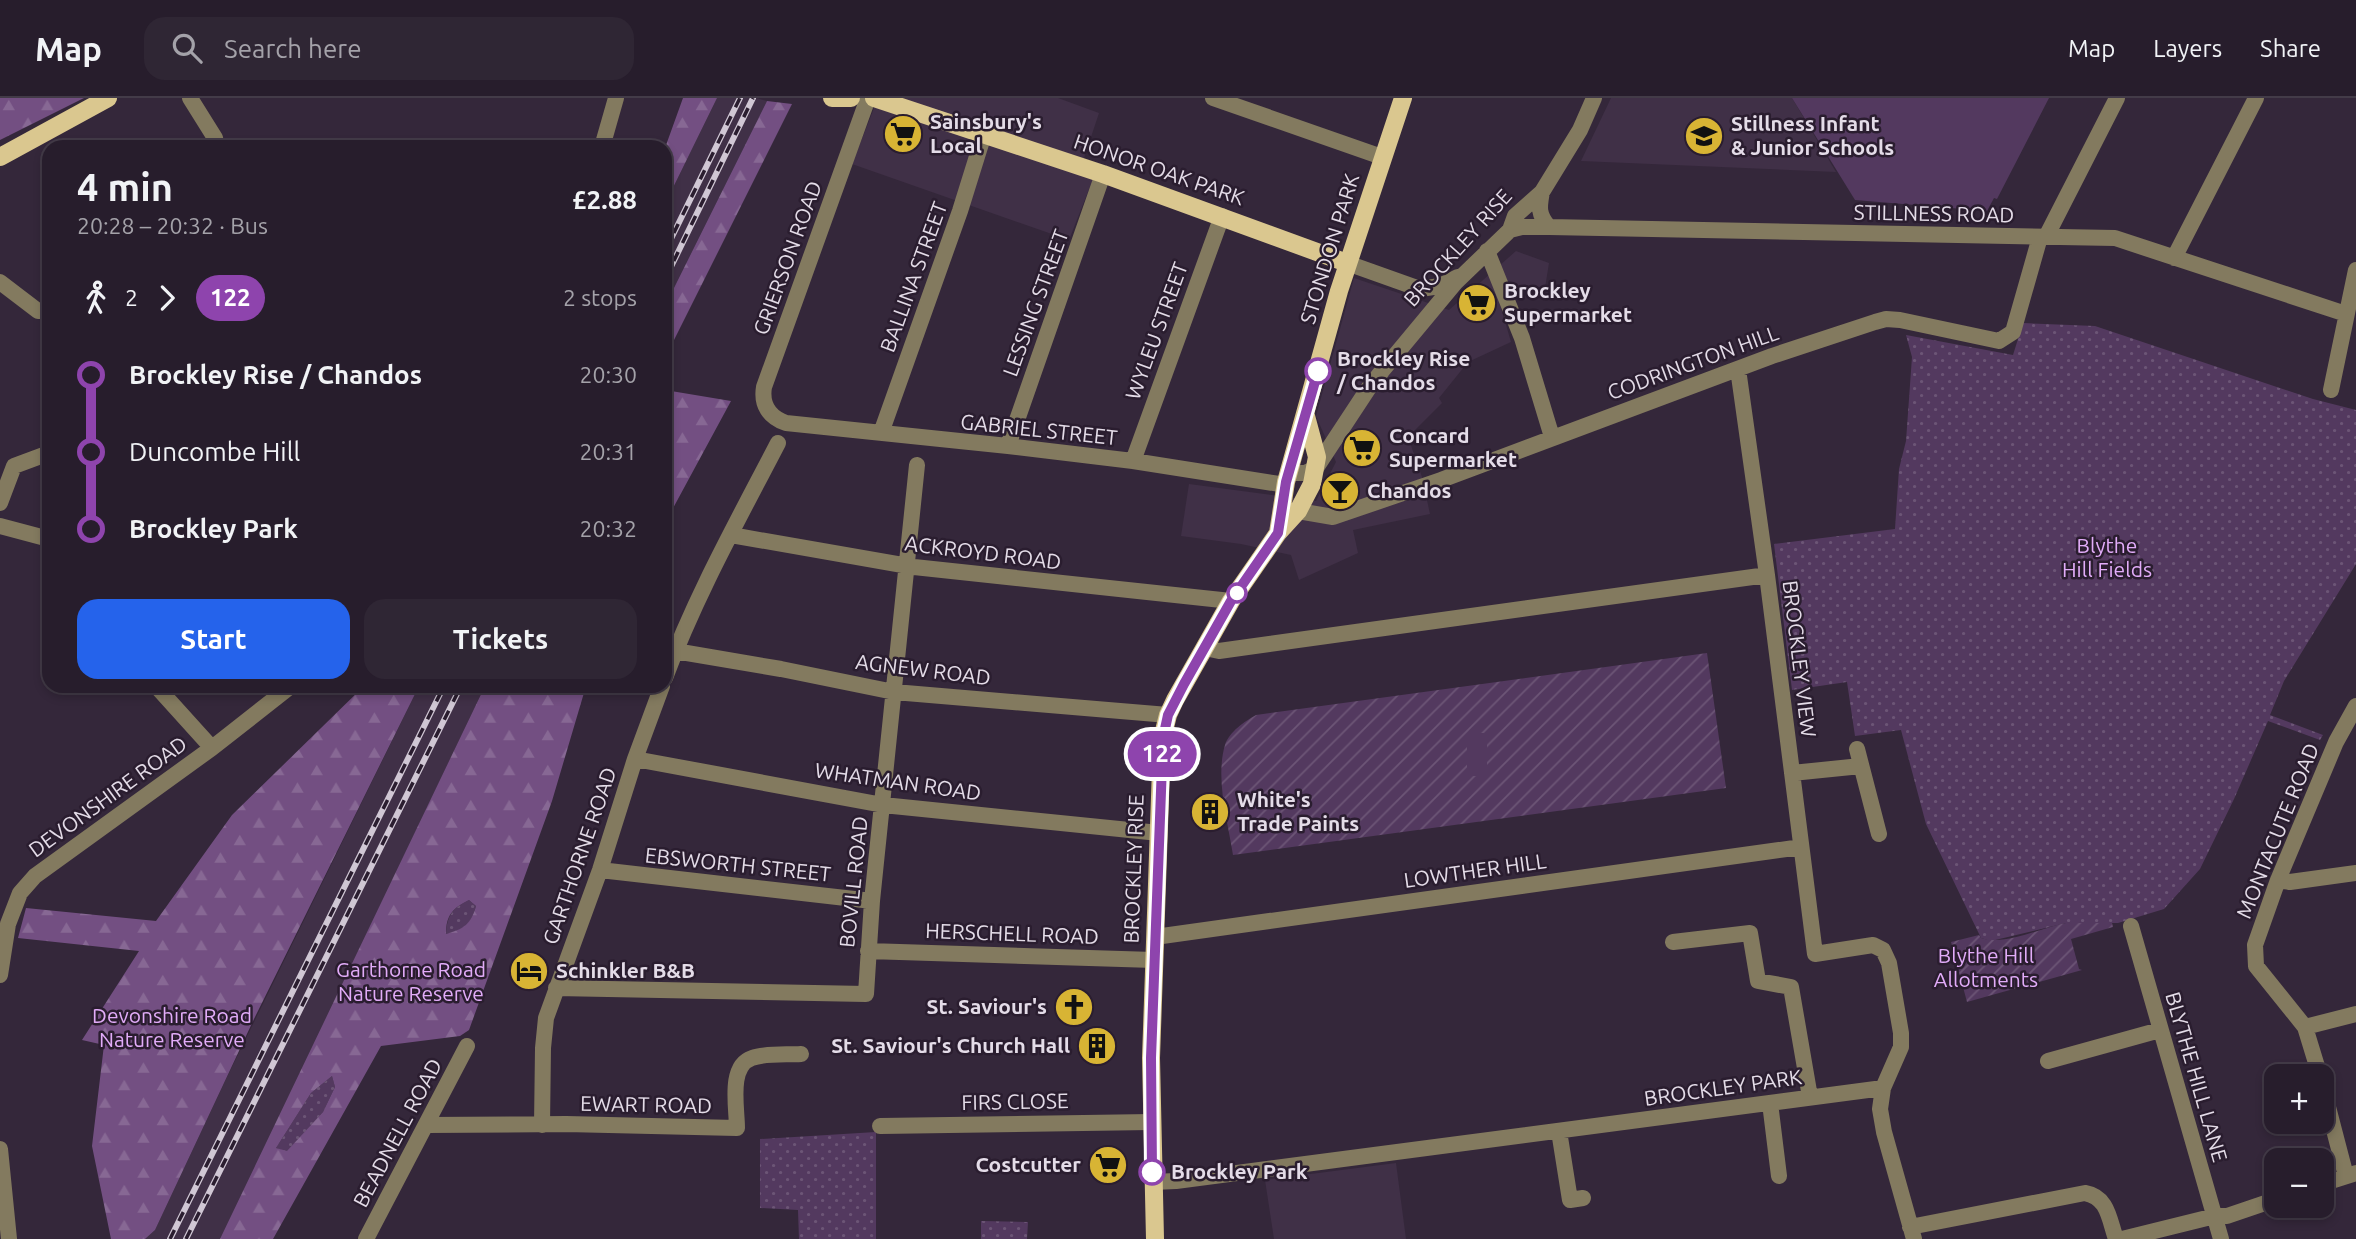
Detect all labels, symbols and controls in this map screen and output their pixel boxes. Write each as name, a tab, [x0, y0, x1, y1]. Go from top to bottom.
search box	[144, 17, 634, 80]
icon: search	[168, 29, 206, 67]
text: Map	[35, 30, 102, 67]
text: Search here	[224, 34, 362, 63]
text: Map	[2068, 35, 2115, 62]
text: Layers	[2153, 35, 2222, 62]
text: Share	[2260, 35, 2321, 62]
place label: Sainsbury's Local	[930, 109, 1042, 157]
place label: Stillness Infant & Junior Schools	[1731, 111, 1894, 159]
supermarket icon: Sainsbury's Local	[882, 113, 924, 155]
school or university icon: Stillness Infant & Junior Schools	[1683, 115, 1725, 157]
street label: HONOR OAK PARK	[1071, 129, 1248, 210]
text: 4 min	[77, 166, 173, 208]
street label: STONDON PARK	[1295, 171, 1363, 327]
street label: GRIERSON ROAD	[748, 177, 826, 338]
street label: BROCKLEY RISE	[1398, 184, 1516, 311]
text: £2.88	[572, 185, 637, 214]
street label: BALLINA STREET	[875, 198, 951, 355]
street label: STILLNESS ROAD	[1854, 200, 2015, 226]
text: 20:28 – 20:32 · Bus	[77, 213, 268, 238]
street label: LESSING STREET	[997, 226, 1073, 379]
street label: WYLEU STREET	[1120, 258, 1192, 403]
place label: Brockley Supermarket	[1504, 278, 1632, 326]
icon: walk	[77, 279, 115, 317]
icon: forward	[148, 279, 186, 317]
supermarket icon: Brockley Supermarket	[1456, 282, 1498, 324]
text: 122	[210, 284, 251, 311]
text: 2	[125, 285, 138, 310]
text: 2 stops	[563, 285, 637, 310]
street label: CODRINGTON HILL	[1604, 320, 1782, 404]
place label: Brockley Rise / Chandos	[1336, 346, 1470, 394]
marker: Brockley Rise / Chandos	[1305, 358, 1331, 384]
text: Brockley Rise / Chandos	[129, 360, 422, 389]
text: 20:30	[579, 362, 637, 387]
street label: GABRIEL STREET	[959, 409, 1119, 449]
place label: Concard Supermarket	[1389, 423, 1517, 471]
supermarket icon: Concard Supermarket	[1341, 427, 1383, 469]
text: Duncombe Hill	[129, 437, 300, 466]
text: 20:31	[579, 439, 637, 464]
bar icon: Chandos	[1319, 470, 1361, 512]
place label: Chandos	[1367, 478, 1452, 502]
text: Brockley Park	[129, 514, 298, 543]
text: 20:32	[579, 516, 637, 541]
street label: ACKROYD ROAD	[904, 531, 1063, 573]
park label: Blythe Hill Fields	[2062, 533, 2152, 581]
street label: BROCKLEY VIEW	[1778, 579, 1822, 739]
unlabelled marker	[1227, 583, 1247, 603]
button: Start	[77, 599, 350, 679]
button: Tickets	[364, 599, 637, 679]
street label: AGNEW ROAD	[854, 649, 992, 689]
street label: DEVONSHIRE ROAD	[24, 731, 191, 862]
line badge: 122	[1122, 731, 1202, 777]
text: 122	[1142, 740, 1182, 767]
street label: MONTACUTE ROAD	[2231, 740, 2323, 922]
street label: WHATMAN ROAD	[814, 757, 983, 805]
street label: GARTHORNE ROAD	[537, 764, 621, 947]
place label: White's Trade Paints	[1237, 787, 1359, 835]
building icon: White's Trade Paints	[1189, 791, 1231, 833]
street label: BROCKLEY RISE	[1118, 794, 1148, 944]
street label: BOVILL ROAD	[834, 815, 872, 949]
street label: EBSWORTH STREET	[644, 842, 833, 886]
street label: LOWTHER HILL	[1402, 848, 1548, 892]
street label: HERSCHELL ROAD	[925, 918, 1099, 948]
park label: Blythe Hill Allotments	[1934, 943, 2038, 991]
hotel icon: Schinkler B&B	[508, 950, 550, 992]
park label: Garthorne Road Nature Reserve	[336, 957, 486, 1005]
place label: Schinkler B&B	[556, 958, 695, 982]
church icon: St. Saviour's	[1053, 986, 1095, 1028]
street label: BLYTHE HILL LANE	[2161, 989, 2233, 1164]
place label: St. Saviour's	[927, 994, 1047, 1018]
park label: Devonshire Road Nature Reserve	[92, 1003, 252, 1051]
building icon: St. Saviour's Church Hall	[1076, 1025, 1118, 1067]
place label: St. Saviour's Church Hall	[831, 1033, 1070, 1057]
street label: BEADNELL ROAD	[348, 1054, 446, 1211]
street label: BROCKLEY PARK	[1642, 1064, 1803, 1110]
map controls	[2264, 1064, 2334, 1218]
button: +	[2264, 1064, 2334, 1134]
street label: FIRS CLOSE	[961, 1088, 1069, 1114]
street label: EWART ROAD	[580, 1091, 712, 1117]
supermarket icon: Costcutter	[1087, 1144, 1129, 1186]
button: −	[2264, 1148, 2334, 1218]
place label: Costcutter	[975, 1152, 1081, 1176]
marker: Brockley Park	[1139, 1159, 1165, 1185]
place label: Brockley Park	[1171, 1159, 1308, 1183]

